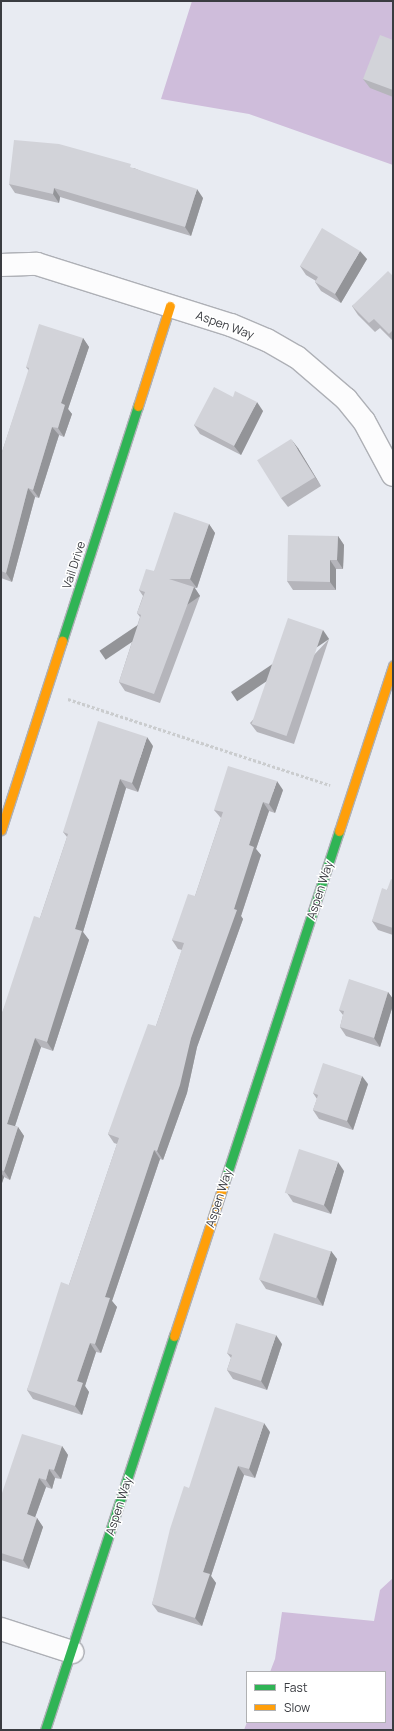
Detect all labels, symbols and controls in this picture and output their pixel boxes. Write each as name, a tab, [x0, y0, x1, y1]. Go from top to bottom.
street label: Aspen Way	[194, 308, 256, 342]
street label: Vail Drive	[60, 539, 88, 591]
street label: Aspen Way	[304, 859, 336, 921]
street label: Aspen Way	[203, 1167, 235, 1229]
street label: Aspen Way	[103, 1475, 135, 1537]
legend	[246, 1671, 386, 1723]
text: Fast	[284, 1679, 308, 1696]
text: Slow	[284, 1699, 310, 1716]

